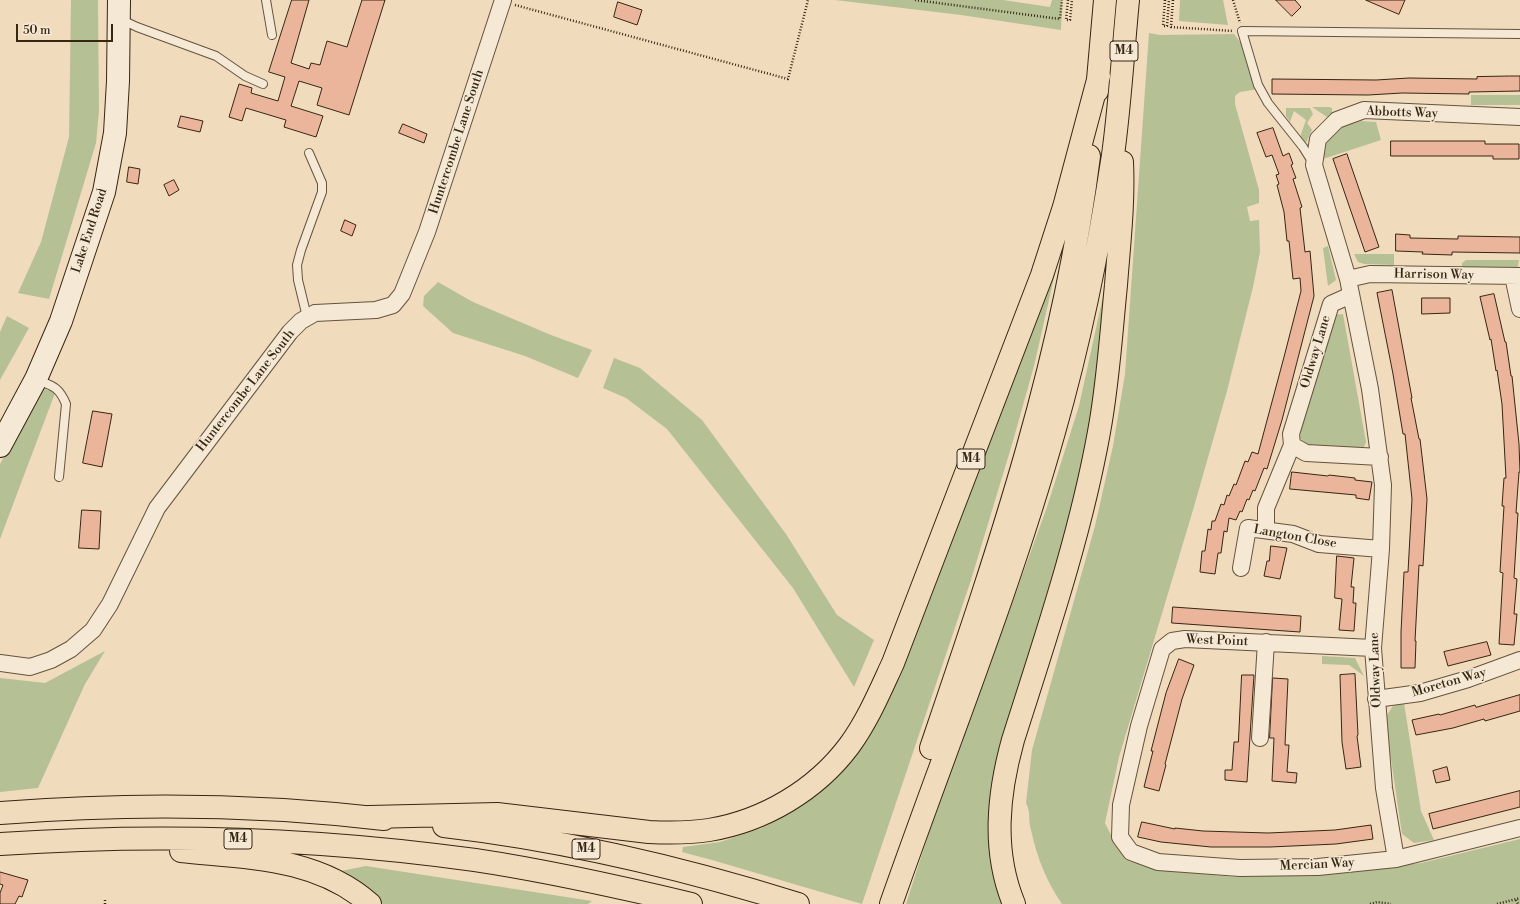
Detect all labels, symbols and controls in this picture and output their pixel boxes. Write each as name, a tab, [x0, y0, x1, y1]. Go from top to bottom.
scale bar	[18, 16, 115, 42]
text: 50 m	[23, 23, 51, 38]
road number: M4	[1110, 41, 1138, 61]
street label: Huntercombe Lane South	[426, 68, 488, 216]
street label: Abbotts Way	[1366, 104, 1438, 122]
street label: Lake End Road	[69, 187, 111, 275]
street label: Harrison Way	[1394, 267, 1474, 283]
street label: Oldway Lane	[1297, 314, 1335, 390]
street label: Huntercombe Lane South	[193, 327, 299, 455]
road number: M4	[957, 449, 985, 469]
street label: Langton Close	[1252, 522, 1338, 552]
street label: West Point	[1185, 632, 1249, 650]
street label: Oldway Lane	[1367, 632, 1385, 708]
street label: Moreton Way	[1410, 665, 1488, 701]
road number: M4	[224, 829, 252, 849]
road number: M4	[572, 839, 600, 859]
street label: Mercian Way	[1279, 855, 1355, 875]

